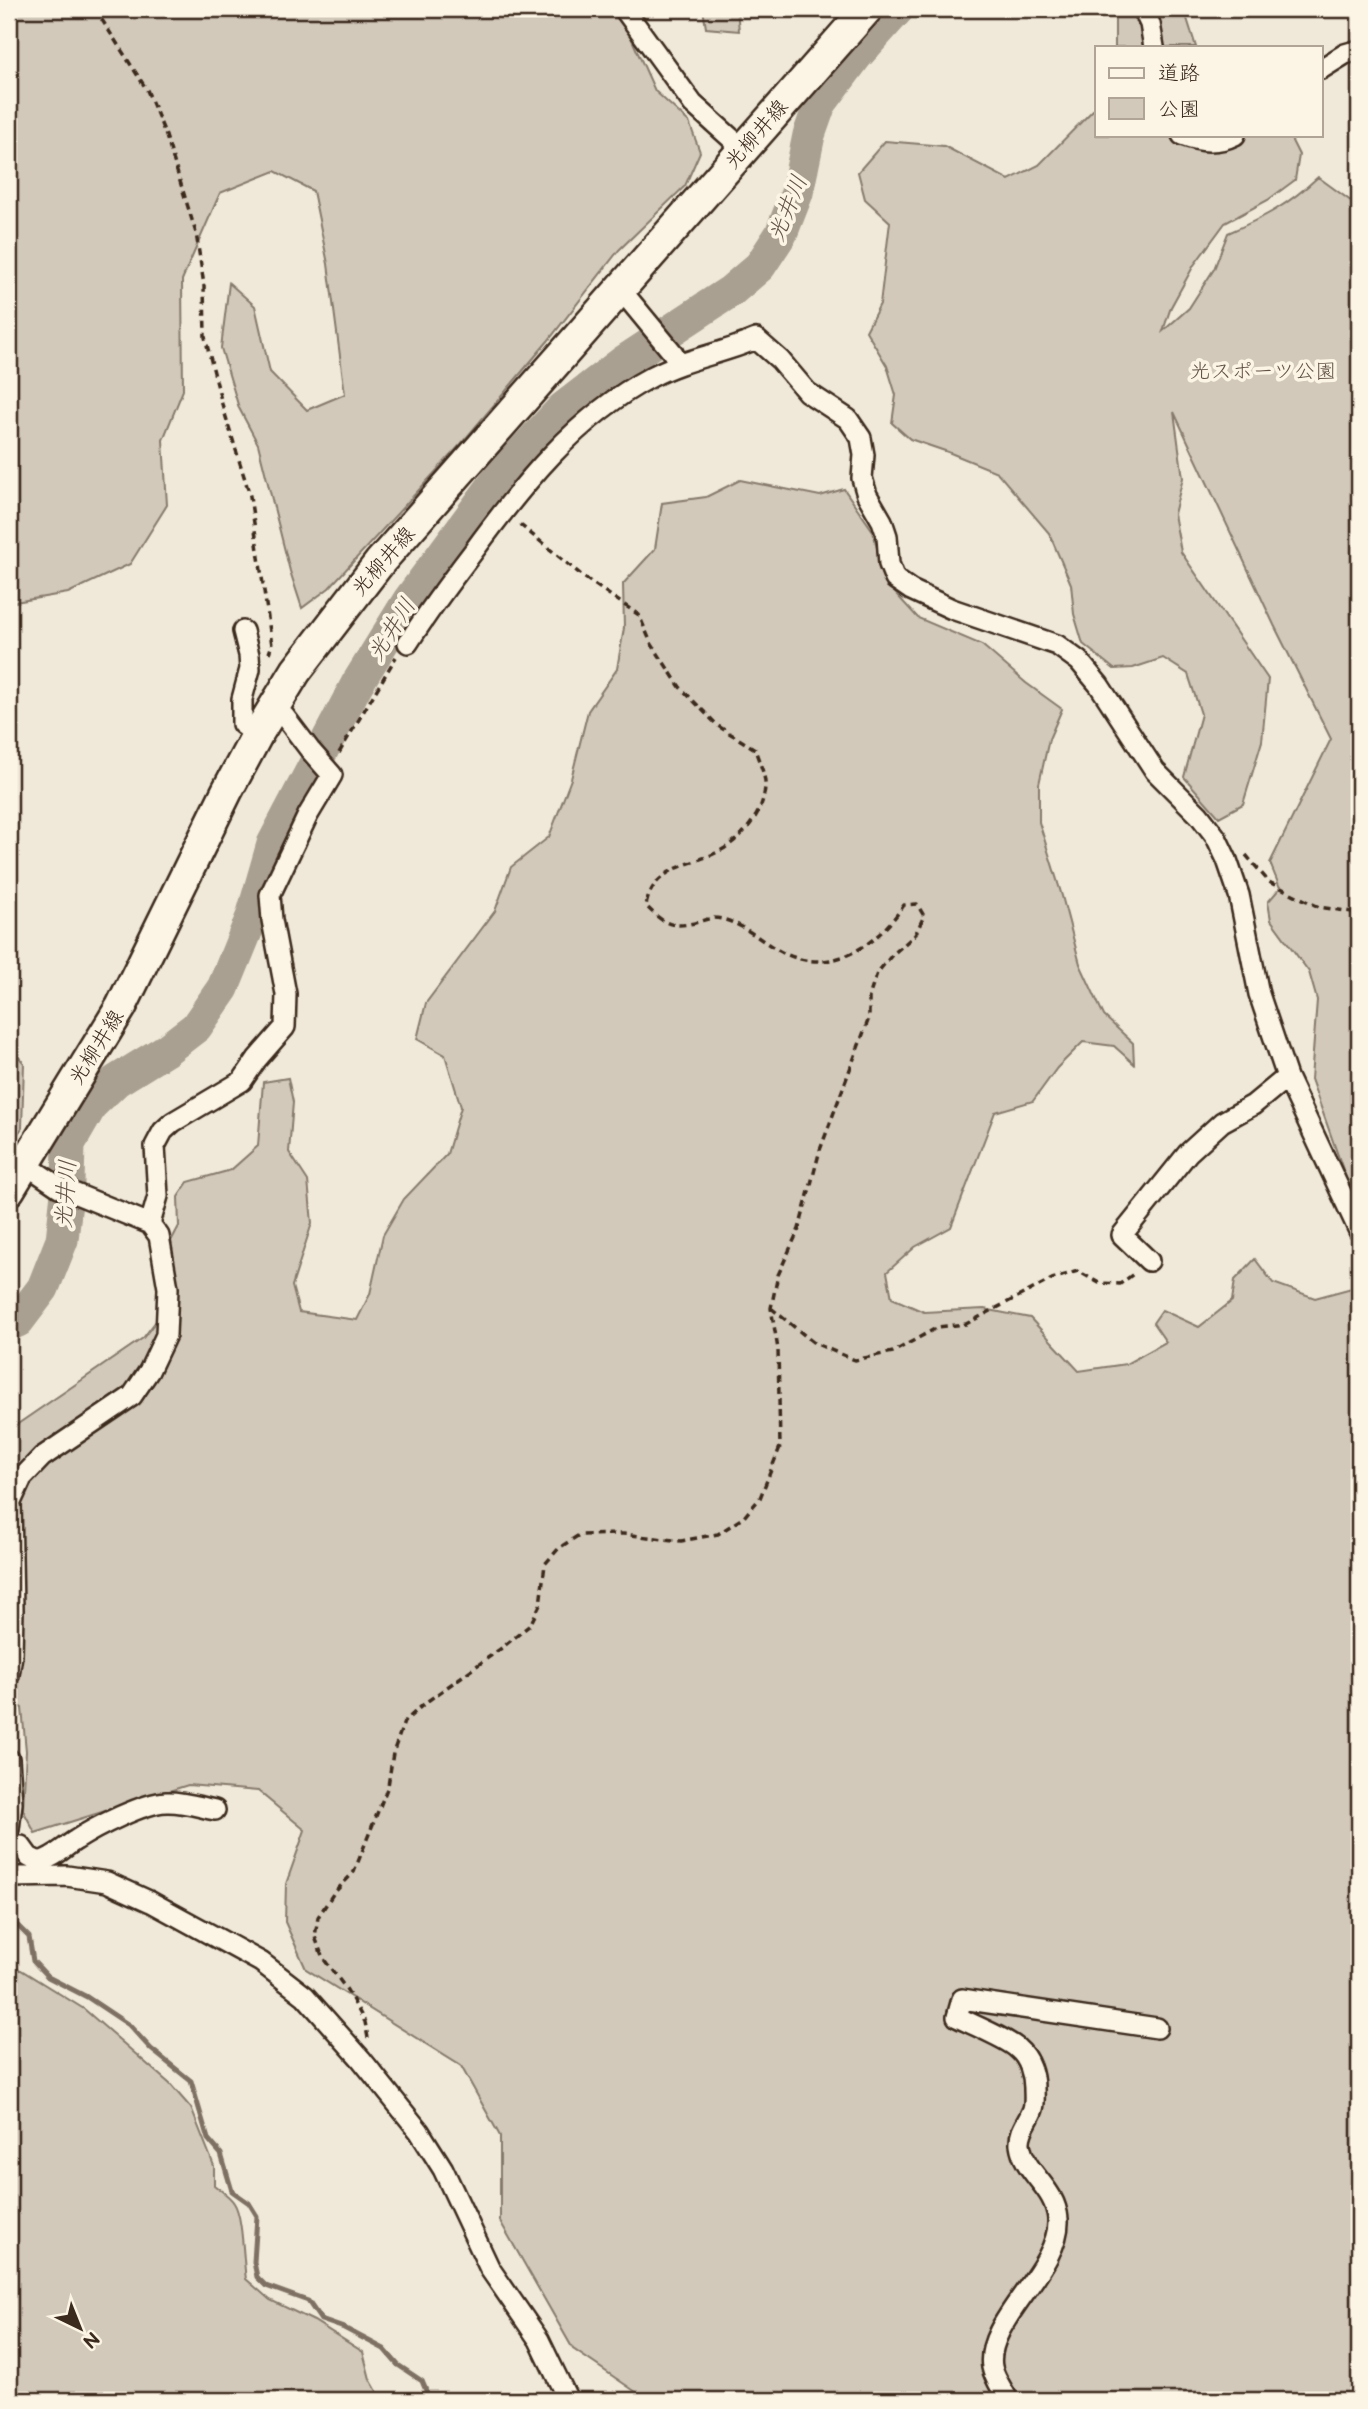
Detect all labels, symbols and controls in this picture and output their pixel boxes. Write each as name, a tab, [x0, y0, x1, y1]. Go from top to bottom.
legend	[1095, 46, 1322, 136]
text: 道路	[1158, 61, 1200, 86]
street label: 光柳井線	[719, 94, 793, 174]
text: 公園	[1158, 97, 1200, 122]
water label: 光井川	[762, 171, 814, 246]
park label: 光スポーツ公園	[1190, 359, 1336, 384]
street label: 光柳井線	[346, 521, 420, 601]
water label: 光井川	[362, 593, 422, 666]
street label: 光柳井線	[64, 1005, 129, 1090]
water label: 光井川	[50, 1159, 82, 1229]
north arrow	[46, 2294, 116, 2364]
text: N	[78, 2326, 104, 2353]

